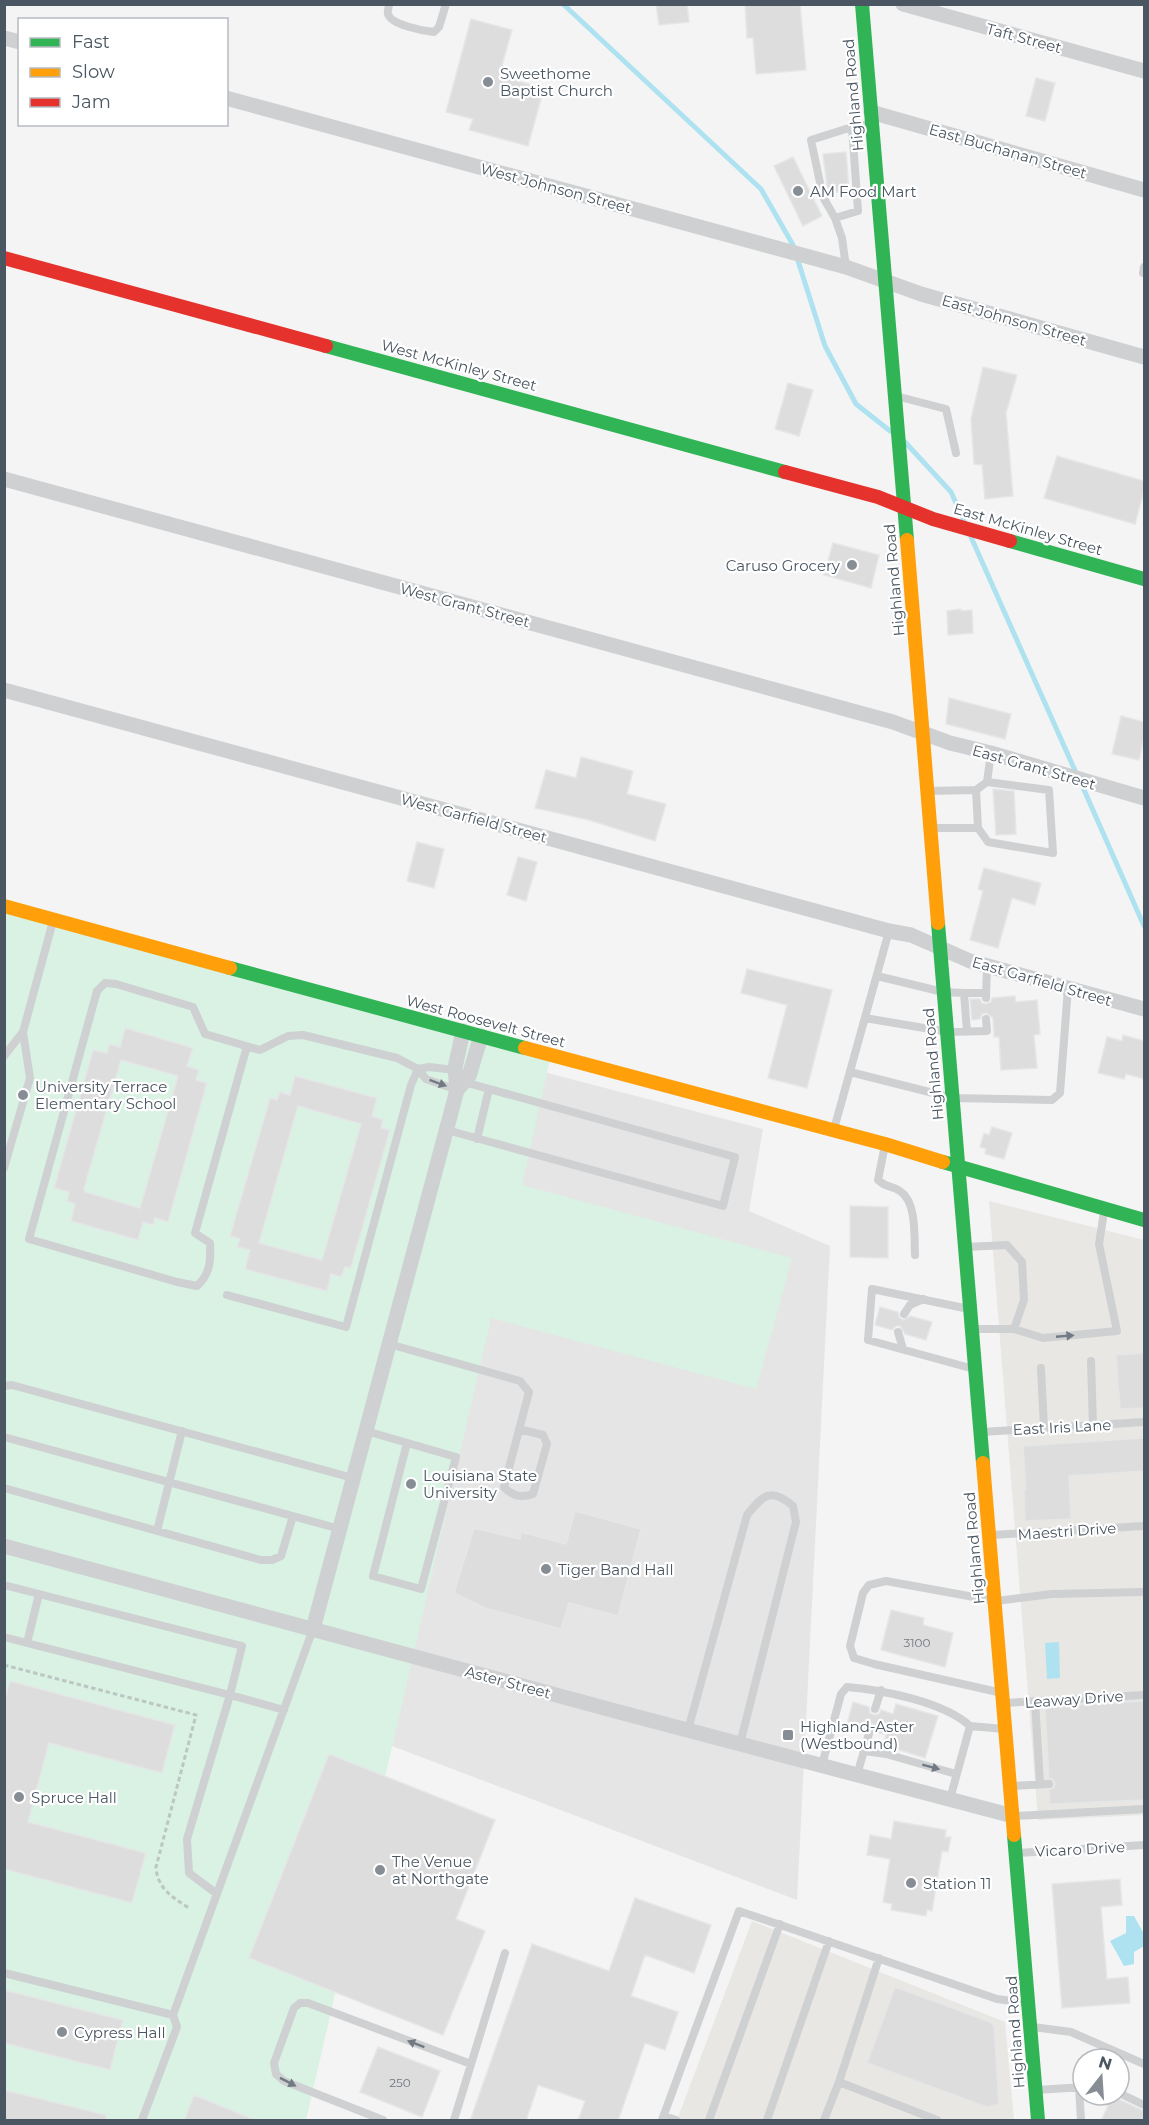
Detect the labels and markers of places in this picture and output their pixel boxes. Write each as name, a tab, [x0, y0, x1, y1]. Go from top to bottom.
place label: Sweethome Baptist Church	[500, 64, 613, 100]
marker: Sweethome Baptist Church	[481, 75, 495, 89]
place label: AM Food Mart	[810, 182, 917, 201]
marker: AM Food Mart	[791, 184, 805, 198]
place label: Caruso Grocery	[726, 556, 841, 575]
marker: Caruso Grocery	[845, 558, 859, 572]
place label: University Terrace Elementary School	[35, 1077, 176, 1113]
marker: University Terrace Elementary School	[16, 1088, 30, 1102]
place label: Louisiana State University	[423, 1466, 537, 1502]
marker: Louisiana State University	[404, 1477, 418, 1491]
place label: Tiger Band Hall	[558, 1560, 673, 1579]
marker: Tiger Band Hall	[539, 1562, 553, 1576]
place label: Highland-Aster (Westbound)	[800, 1717, 914, 1753]
marker: Highland-Aster (Westbound)	[781, 1728, 795, 1742]
place label: Spruce Hall	[31, 1788, 117, 1807]
marker: Spruce Hall	[12, 1790, 26, 1804]
place label: The Venue at Northgate	[392, 1852, 489, 1888]
marker: The Venue at Northgate	[373, 1863, 387, 1877]
place label: Station 11	[923, 1874, 991, 1893]
marker: Station 11	[904, 1876, 918, 1890]
place label: Cypress Hall	[74, 2023, 166, 2042]
marker: Cypress Hall	[55, 2025, 69, 2039]

